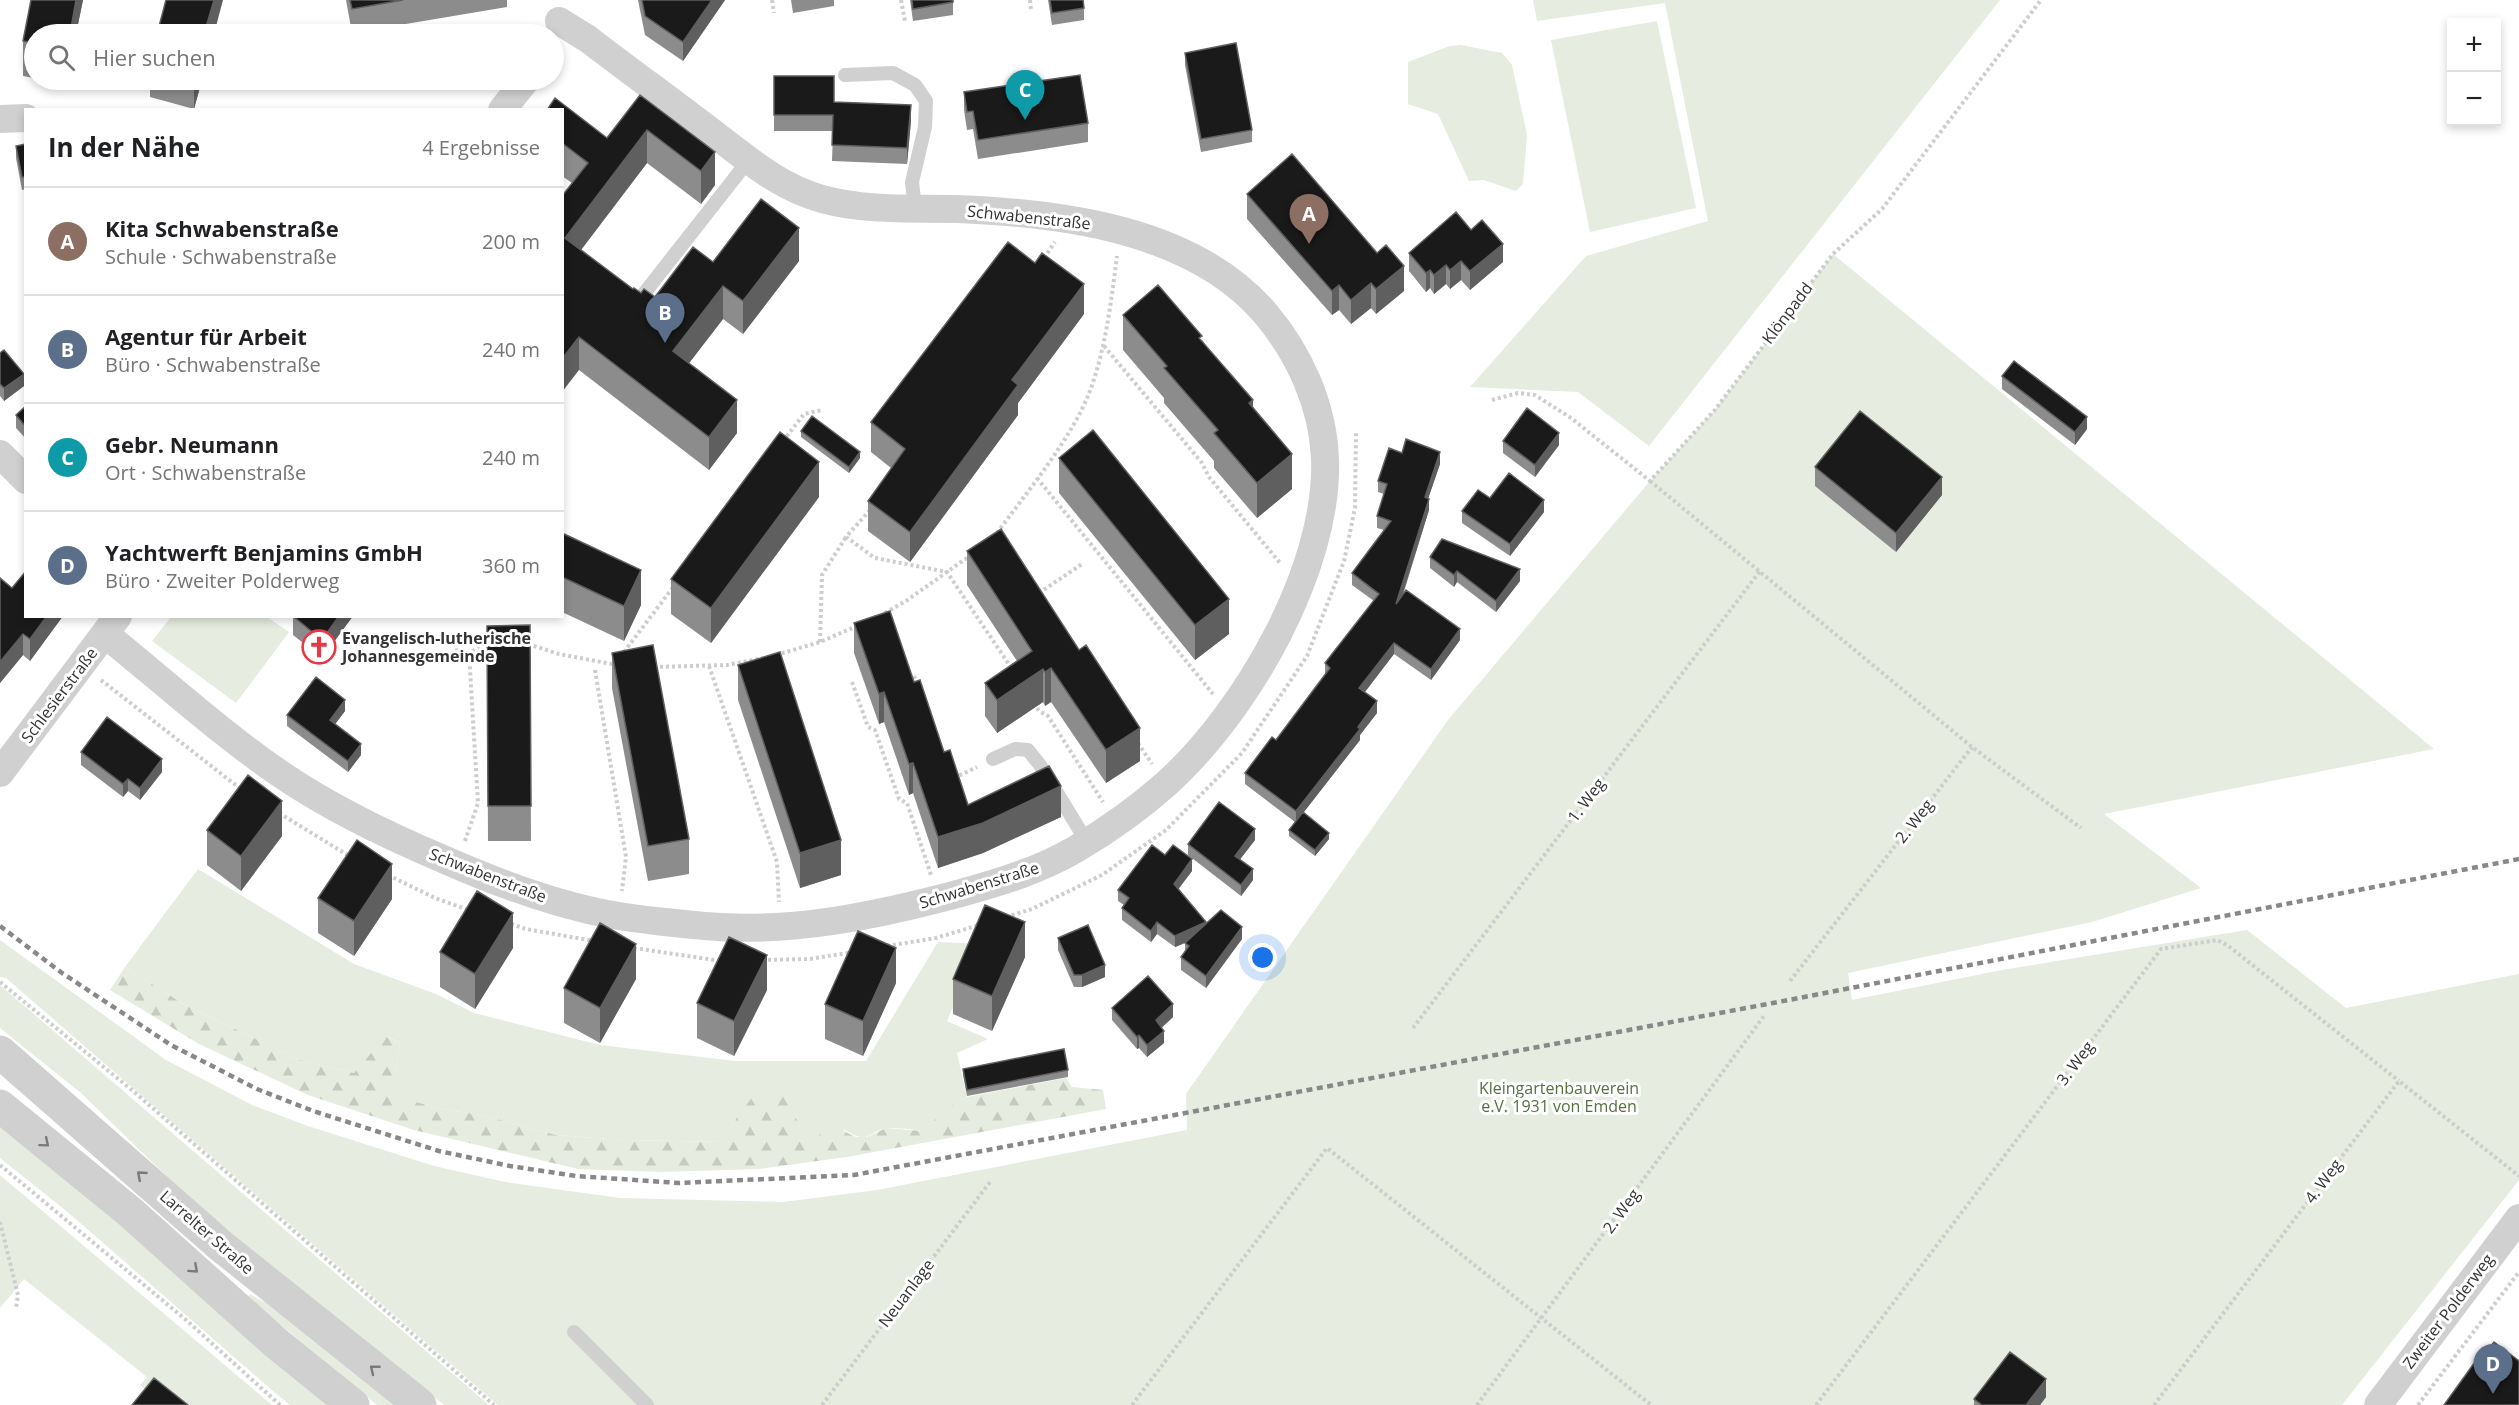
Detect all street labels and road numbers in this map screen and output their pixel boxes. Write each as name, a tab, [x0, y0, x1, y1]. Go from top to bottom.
street label: Schwabenstraße	[966, 200, 1092, 234]
street label: Klönpadd	[1757, 278, 1817, 348]
street label: Schlesierstraße	[16, 643, 102, 747]
street label: 1. Weg	[1562, 773, 1610, 827]
street label: 2. Weg	[1890, 794, 1938, 847]
street label: Schwabenstraße	[426, 843, 550, 907]
street label: Schwabenstraße	[917, 856, 1041, 914]
street label: 3. Weg	[2051, 1036, 2099, 1090]
street label: 4. Weg	[2299, 1154, 2347, 1208]
street label: 2. Weg	[1597, 1184, 1645, 1238]
street label: Larrelter Straße	[155, 1185, 259, 1279]
street label: Zweiter Polderweg	[2397, 1249, 2499, 1373]
street label: Neuanlage	[873, 1254, 939, 1332]

